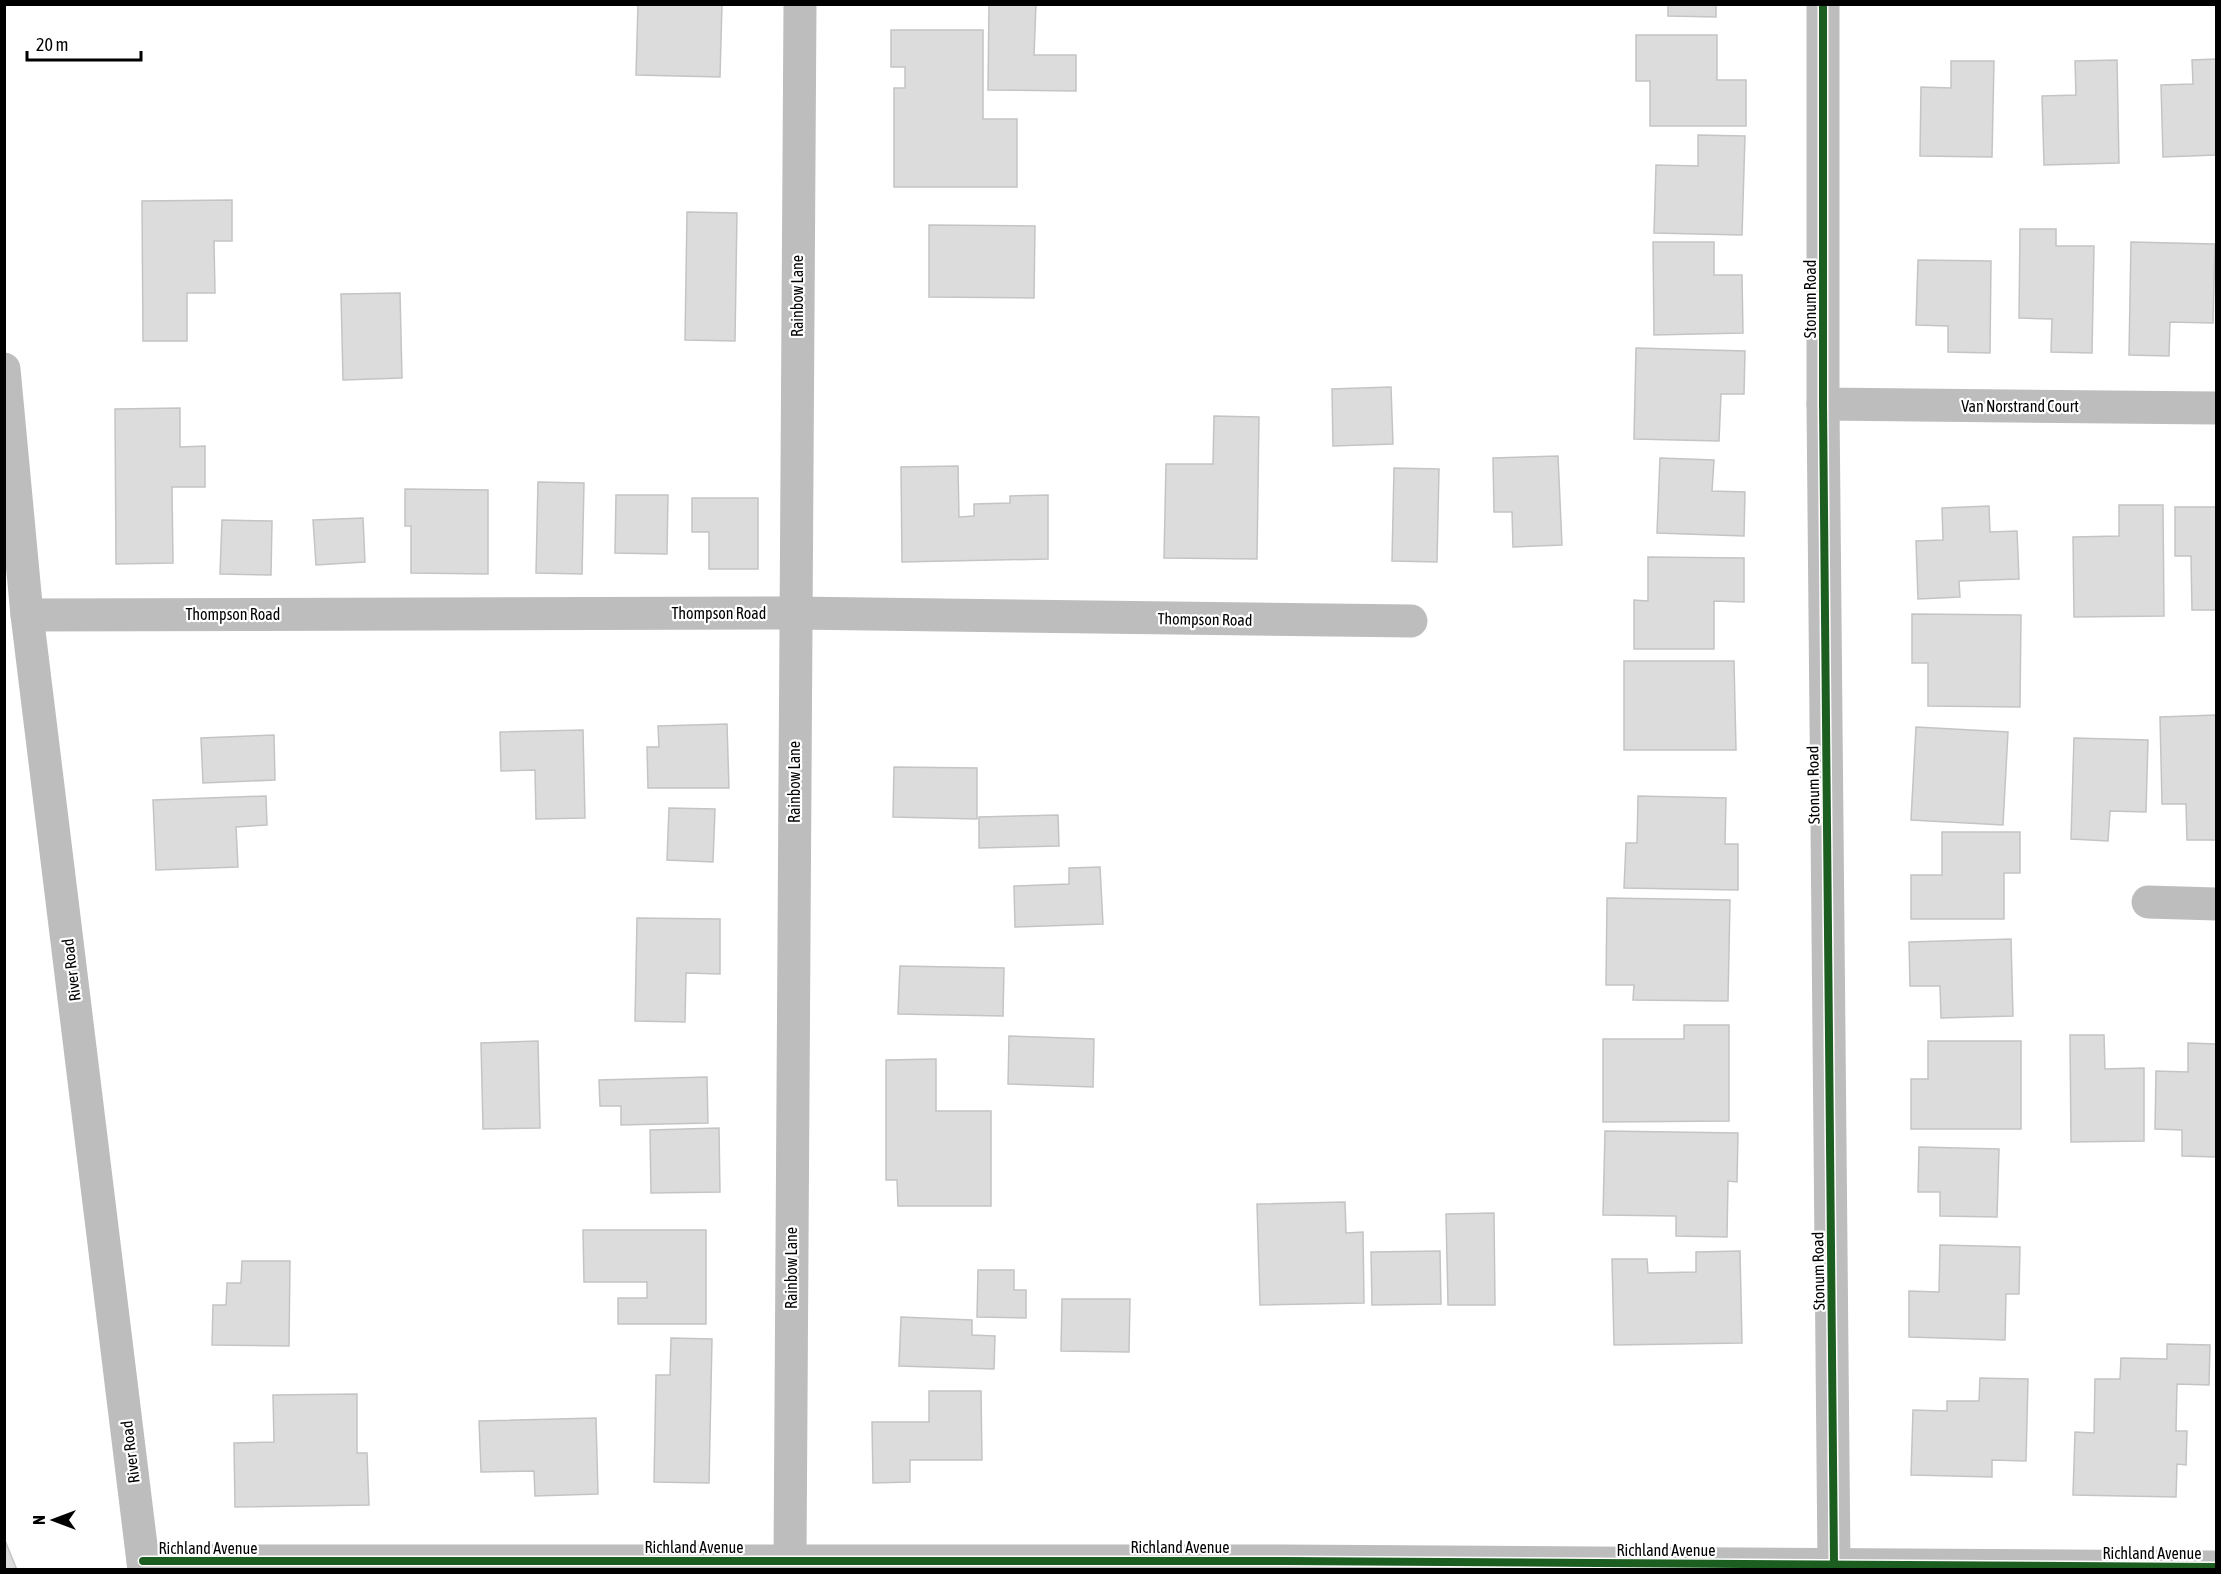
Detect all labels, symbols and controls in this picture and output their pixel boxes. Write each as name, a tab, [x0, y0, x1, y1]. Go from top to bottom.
scale bar	[27, 24, 141, 62]
text: 20 m	[36, 34, 68, 55]
street label: Rainbow Lane	[788, 255, 806, 337]
street label: Stonum Road	[1801, 260, 1819, 338]
street label: Van Norstrand Court	[1961, 397, 2079, 415]
street label: Thompson Road	[672, 604, 766, 623]
street label: Thompson Road	[186, 605, 280, 624]
street label: Thompson Road	[1157, 609, 1253, 630]
street label: Rainbow Lane	[785, 741, 803, 823]
street label: Stonum Road	[1803, 746, 1823, 824]
street label: River Road	[58, 938, 84, 1002]
street label: Rainbow Lane	[782, 1227, 800, 1309]
street label: Stonum Road	[1808, 1232, 1828, 1310]
street label: River Road	[117, 1420, 143, 1484]
north arrow	[24, 1490, 84, 1550]
text: N	[30, 1515, 48, 1525]
street label: Richland Avenue	[645, 1538, 743, 1556]
street label: Richland Avenue	[1131, 1538, 1229, 1556]
street label: Richland Avenue	[159, 1539, 257, 1557]
street label: Richland Avenue	[1617, 1541, 1715, 1559]
street label: Richland Avenue	[2103, 1544, 2201, 1562]

